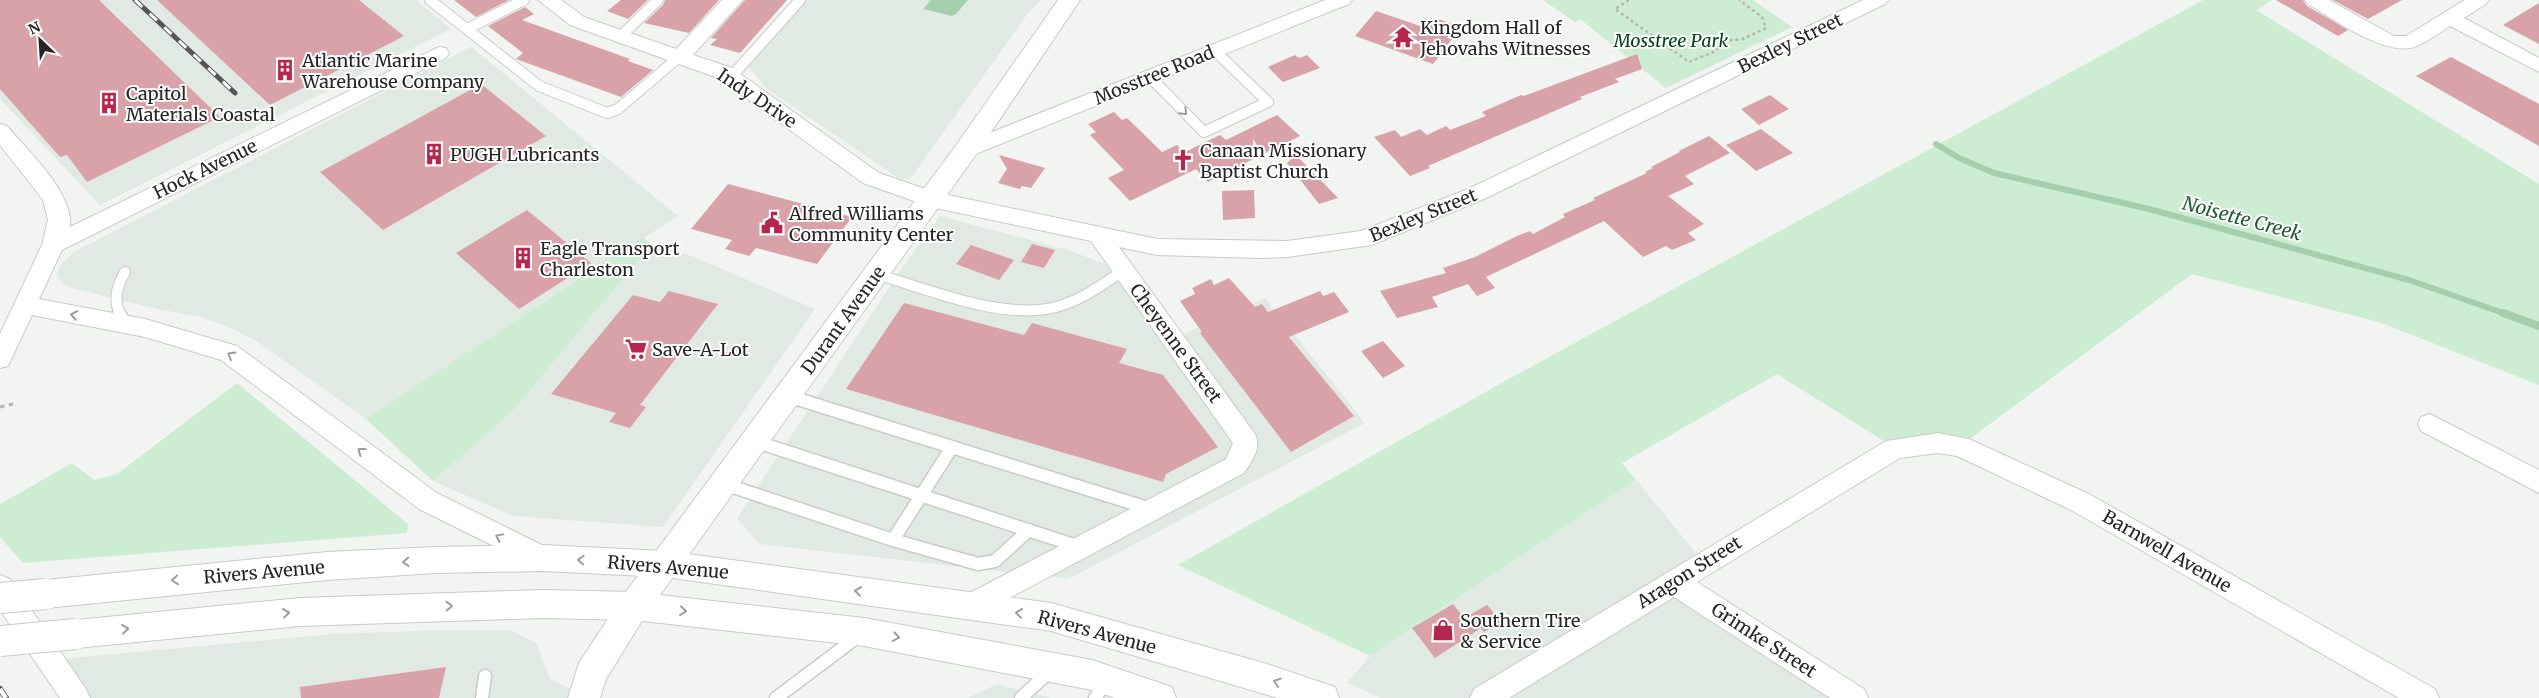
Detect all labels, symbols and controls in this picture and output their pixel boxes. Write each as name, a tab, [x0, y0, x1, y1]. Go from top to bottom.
street label: Bexley Street	[1734, 8, 1846, 78]
north arrow	[15, 15, 65, 65]
place label: Kingdom Hall of Jehovahs Witnesses	[1419, 16, 1591, 60]
text: N	[26, 18, 43, 39]
temple icon: Kingdom Hall of Jehovahs Witnesses	[1390, 24, 1416, 50]
park label: Mosstree Park	[1613, 29, 1728, 52]
street label: Mosstree Road	[1090, 40, 1218, 110]
place label: Atlantic Marine Warehouse Company	[301, 49, 485, 93]
building icon: Atlantic Marine Warehouse Company	[272, 57, 298, 83]
street label: Indy Drive	[713, 63, 801, 133]
place label: Capitol Materials Coastal	[126, 82, 276, 126]
building icon: Capitol Materials Coastal	[96, 90, 122, 116]
one-way arrow	[1178, 106, 1187, 115]
street label: Hock Avenue	[149, 134, 261, 204]
place label: Canaan Missionary Baptist Church	[1200, 139, 1367, 183]
building icon: PUGH Lubricants	[421, 141, 447, 167]
place label: PUGH Lubricants	[450, 143, 599, 166]
church icon: Canaan Missionary Baptist Church	[1170, 147, 1196, 173]
street label: Bexley Street	[1366, 183, 1480, 247]
water label: Noisette Creek	[2180, 191, 2305, 246]
place label: Alfred Williams Community Center	[788, 202, 954, 246]
public building icon: Alfred Williams Community Center	[759, 210, 785, 236]
place label: Eagle Transport Charleston	[540, 237, 679, 281]
building icon: Eagle Transport Charleston	[510, 245, 536, 271]
street label: Durant Avenue	[796, 261, 890, 379]
street label: Cheyenne Street	[1125, 279, 1227, 407]
one-way arrow	[69, 310, 78, 320]
supermarket icon: Save-A-Lot	[623, 336, 649, 362]
place label: Save-A-Lot	[652, 338, 749, 361]
one-way arrow	[227, 351, 236, 361]
one-way arrow	[358, 449, 367, 457]
street label: Barnwell Avenue	[2098, 505, 2236, 597]
street label: Aragon Street	[1632, 531, 1746, 614]
one-way arrow	[495, 533, 504, 543]
street label: Rivers Avenue	[606, 550, 730, 584]
one-way arrow	[577, 554, 585, 565]
street label: Rivers Avenue	[202, 555, 326, 589]
one-way arrow	[402, 556, 410, 567]
one-way arrow	[170, 574, 178, 585]
one-way arrow	[853, 586, 861, 597]
street label: Grimke Street	[1707, 597, 1821, 683]
one-way arrow	[445, 601, 453, 611]
one-way arrow	[679, 605, 687, 616]
street label: Rivers Avenue	[1035, 605, 1159, 659]
one-way arrow	[283, 608, 291, 619]
one-way arrow	[1014, 608, 1022, 619]
place label: Southern Tire & Service	[1460, 609, 1580, 653]
shop icon: Southern Tire & Service	[1430, 617, 1456, 643]
one-way arrow	[121, 624, 129, 635]
one-way arrow	[892, 632, 900, 642]
one-way arrow	[1273, 678, 1282, 688]

